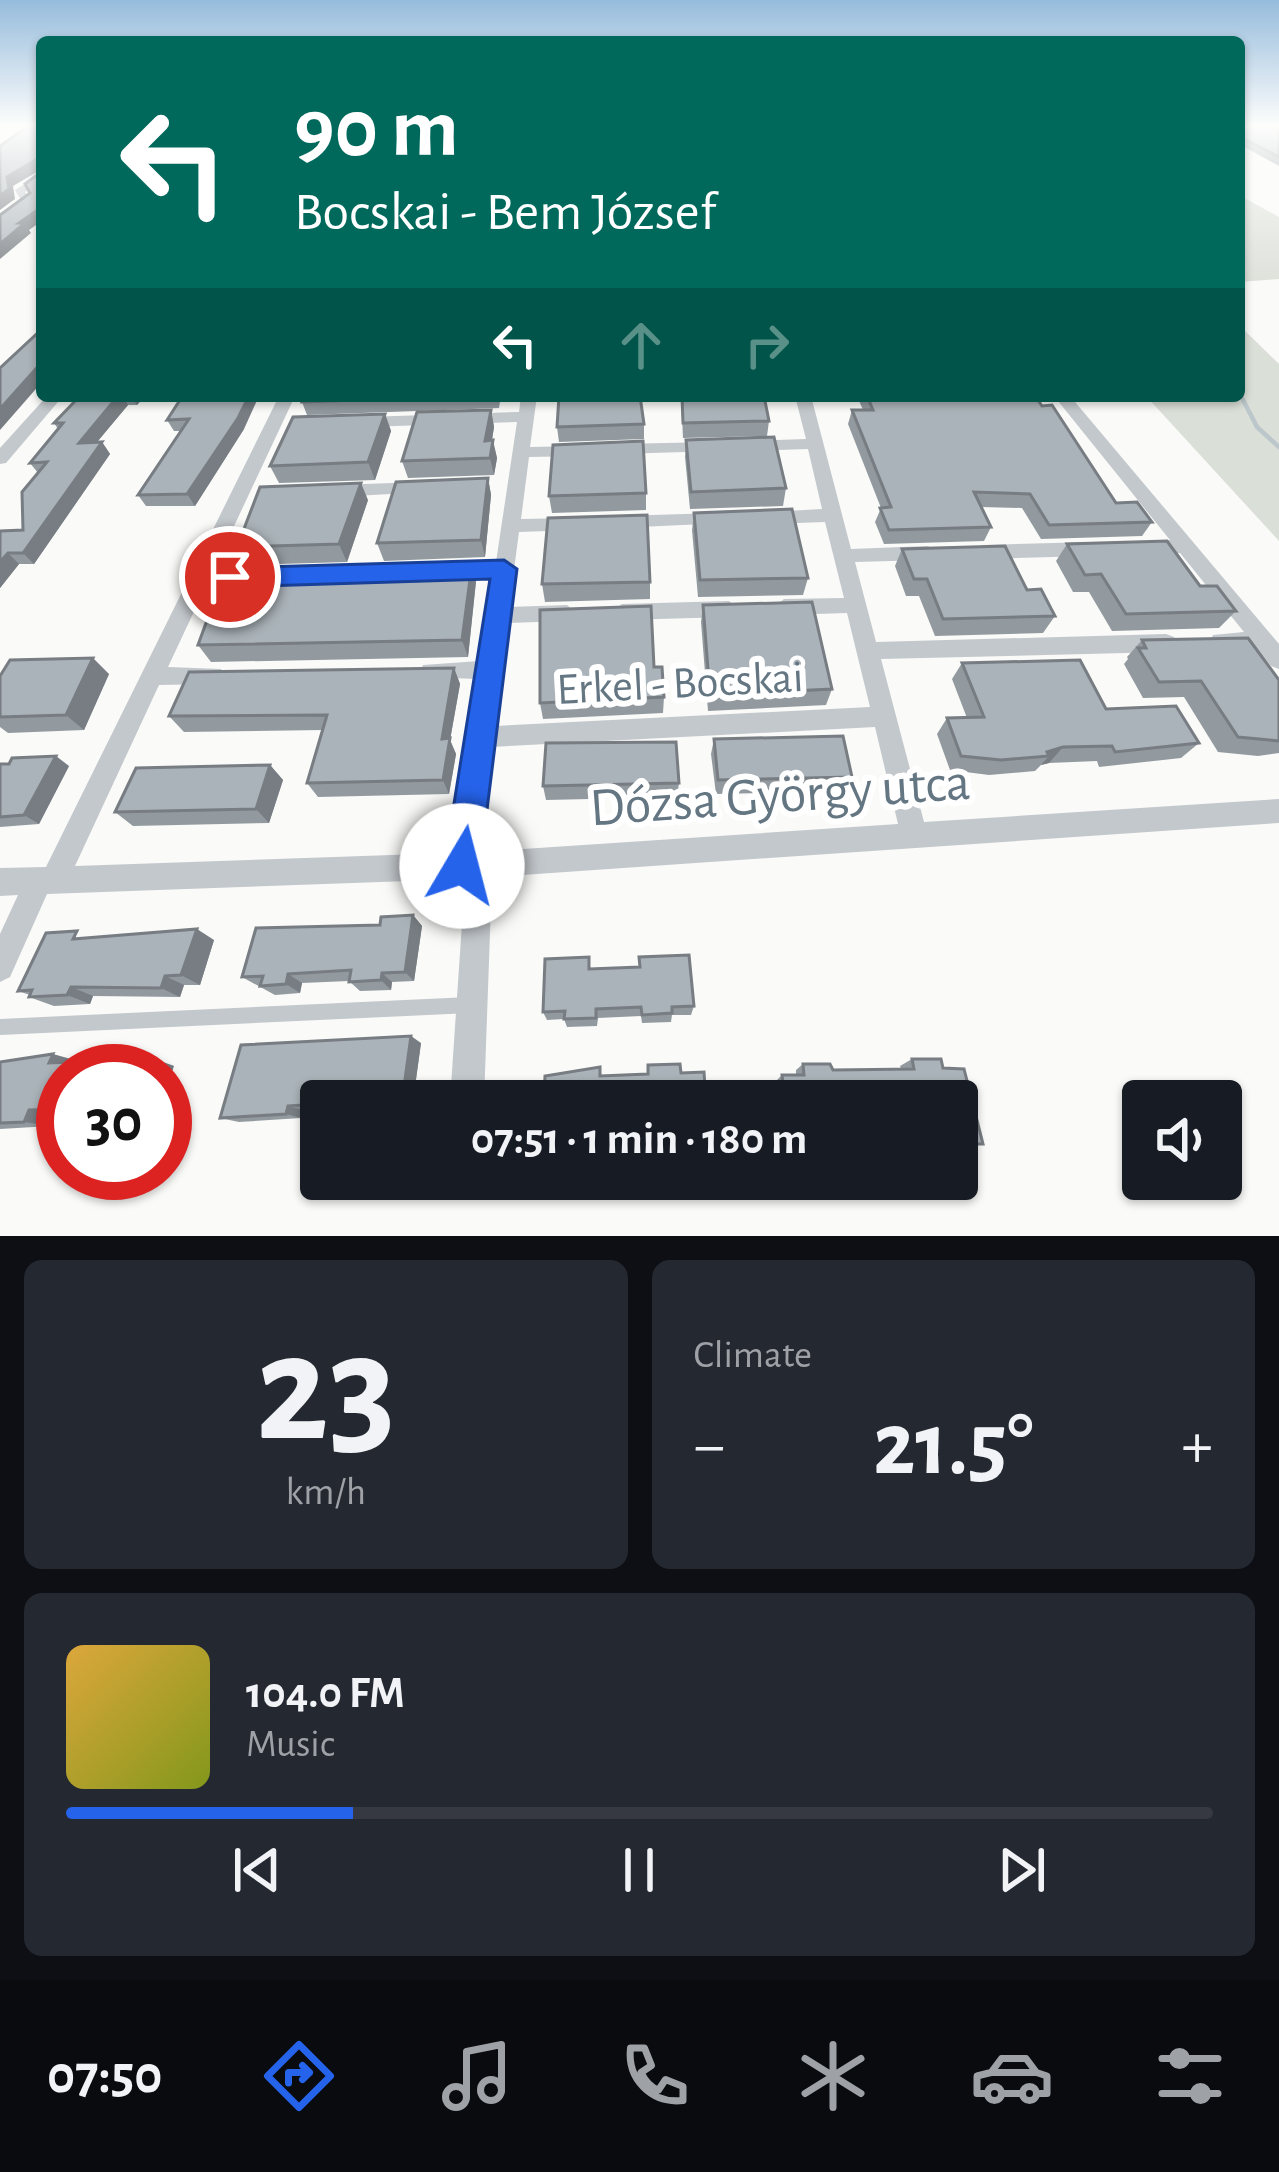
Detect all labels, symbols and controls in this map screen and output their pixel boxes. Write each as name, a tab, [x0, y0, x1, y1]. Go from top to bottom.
icon: left	[96, 84, 252, 240]
text: 90 m	[294, 88, 459, 172]
text: Bocskai - Bem József	[294, 186, 716, 240]
icon: left	[482, 312, 548, 378]
icon: ahead	[608, 312, 674, 378]
icon: right	[734, 312, 800, 378]
pin	[179, 526, 281, 628]
icon: arrive	[197, 544, 263, 610]
street label: Erkel - Bocskai	[555, 655, 805, 713]
street label: Dózsa György utca	[588, 756, 972, 836]
position arrow	[399, 803, 525, 929]
speed limit sign: 30	[36, 1044, 192, 1200]
map controls	[1122, 1080, 1242, 1200]
button: sound	[1122, 1080, 1242, 1200]
text: 07:51 · 1 min · 180 m	[471, 1117, 807, 1162]
text: 23	[255, 1313, 396, 1469]
text: Climate	[694, 1336, 812, 1375]
text: 21.5°	[873, 1401, 1034, 1491]
text: −	[694, 1413, 725, 1479]
text: +	[1181, 1413, 1213, 1479]
text: km/h	[286, 1473, 366, 1512]
text: 104.0 FM	[246, 1671, 405, 1716]
text: Music	[246, 1725, 335, 1764]
icon: previous	[224, 1837, 290, 1903]
icon: pause	[606, 1837, 672, 1903]
icon: next	[989, 1837, 1055, 1903]
icon: directions	[257, 2034, 341, 2118]
icon: music	[435, 2034, 519, 2118]
icon: phone	[613, 2034, 697, 2118]
icon: climate	[791, 2034, 875, 2118]
icon: car	[970, 2034, 1054, 2118]
icon: filters	[1148, 2034, 1232, 2118]
text: 07:50	[47, 2049, 162, 2103]

